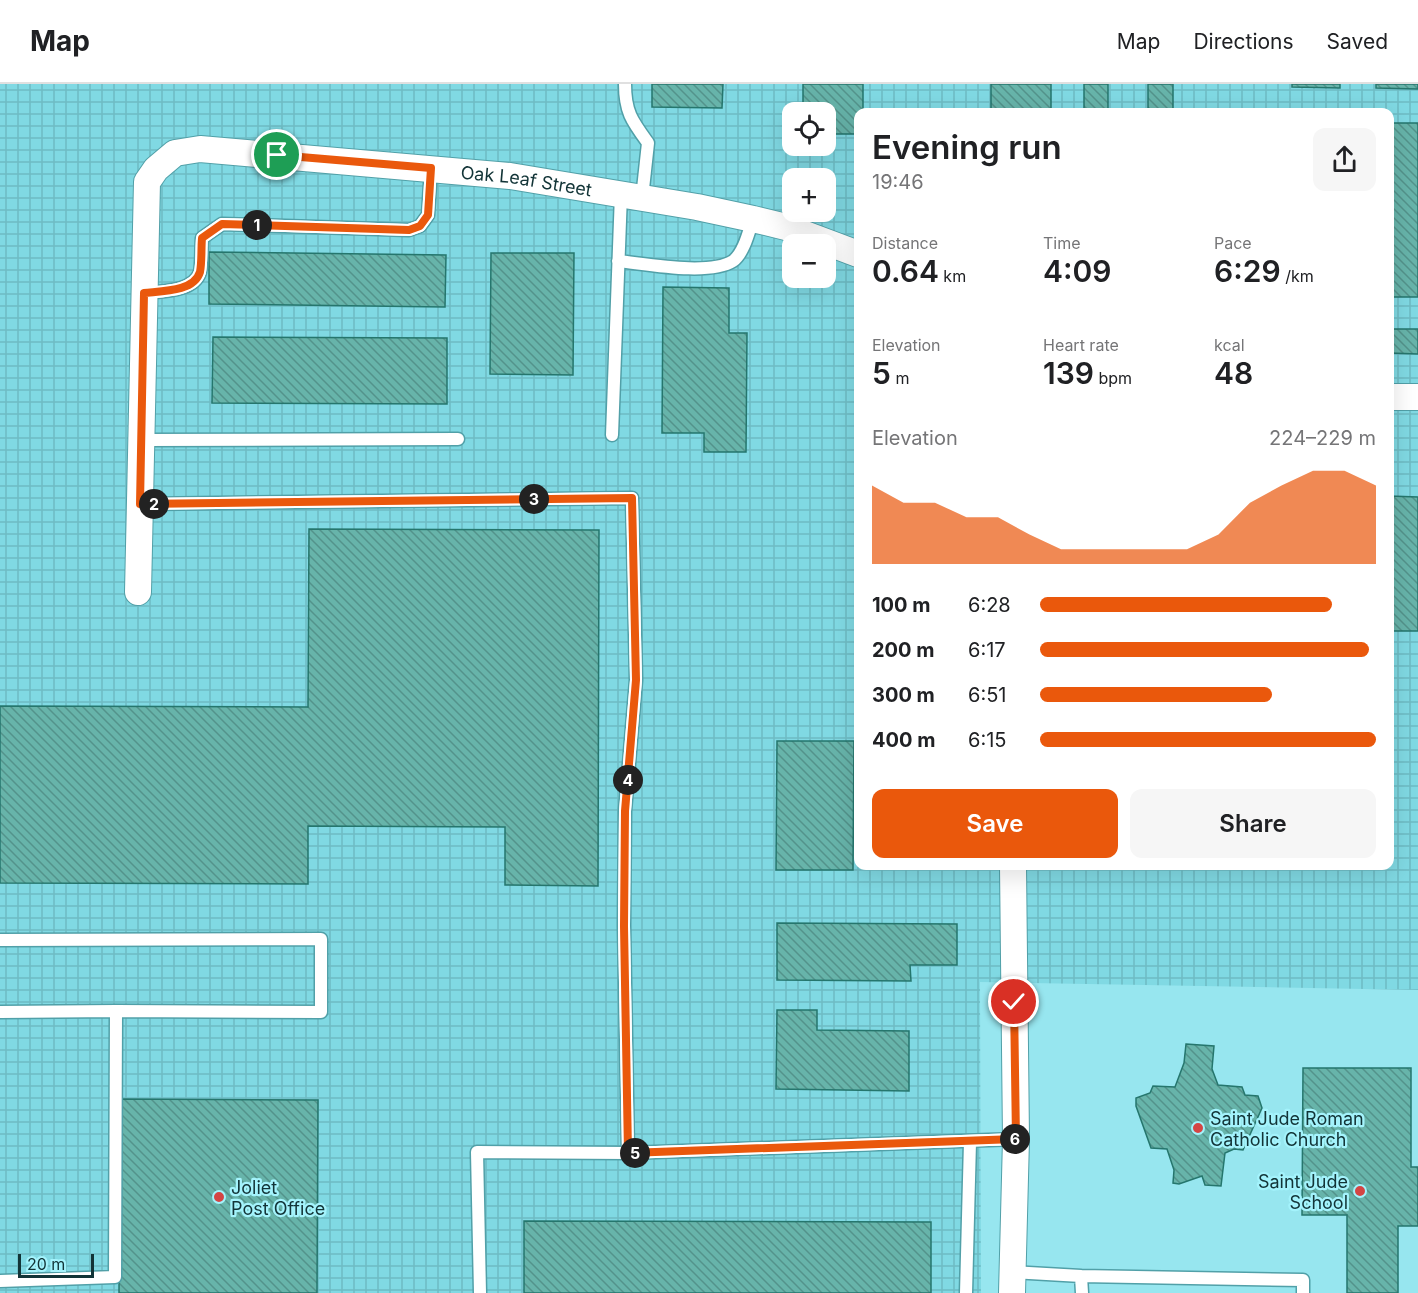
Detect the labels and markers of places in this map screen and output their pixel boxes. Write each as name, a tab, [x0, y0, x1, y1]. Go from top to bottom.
pin	[251, 129, 302, 180]
pin: 1	[242, 210, 272, 240]
pin: 3	[519, 484, 549, 514]
pin: 2	[139, 489, 169, 519]
pin: 4	[613, 765, 643, 795]
pin	[988, 976, 1039, 1027]
place label: Saint Jude Roman Catholic Church	[1210, 1108, 1364, 1150]
marker: Saint Jude Roman Catholic Church	[1191, 1121, 1205, 1135]
pin: 6	[1000, 1124, 1030, 1154]
pin: 5	[620, 1138, 650, 1168]
place label: Saint Jude School	[1258, 1171, 1348, 1213]
place label: Joliet Post Office	[231, 1177, 325, 1219]
marker: Saint Jude School	[1353, 1184, 1367, 1198]
marker: Joliet Post Office	[212, 1190, 226, 1204]

